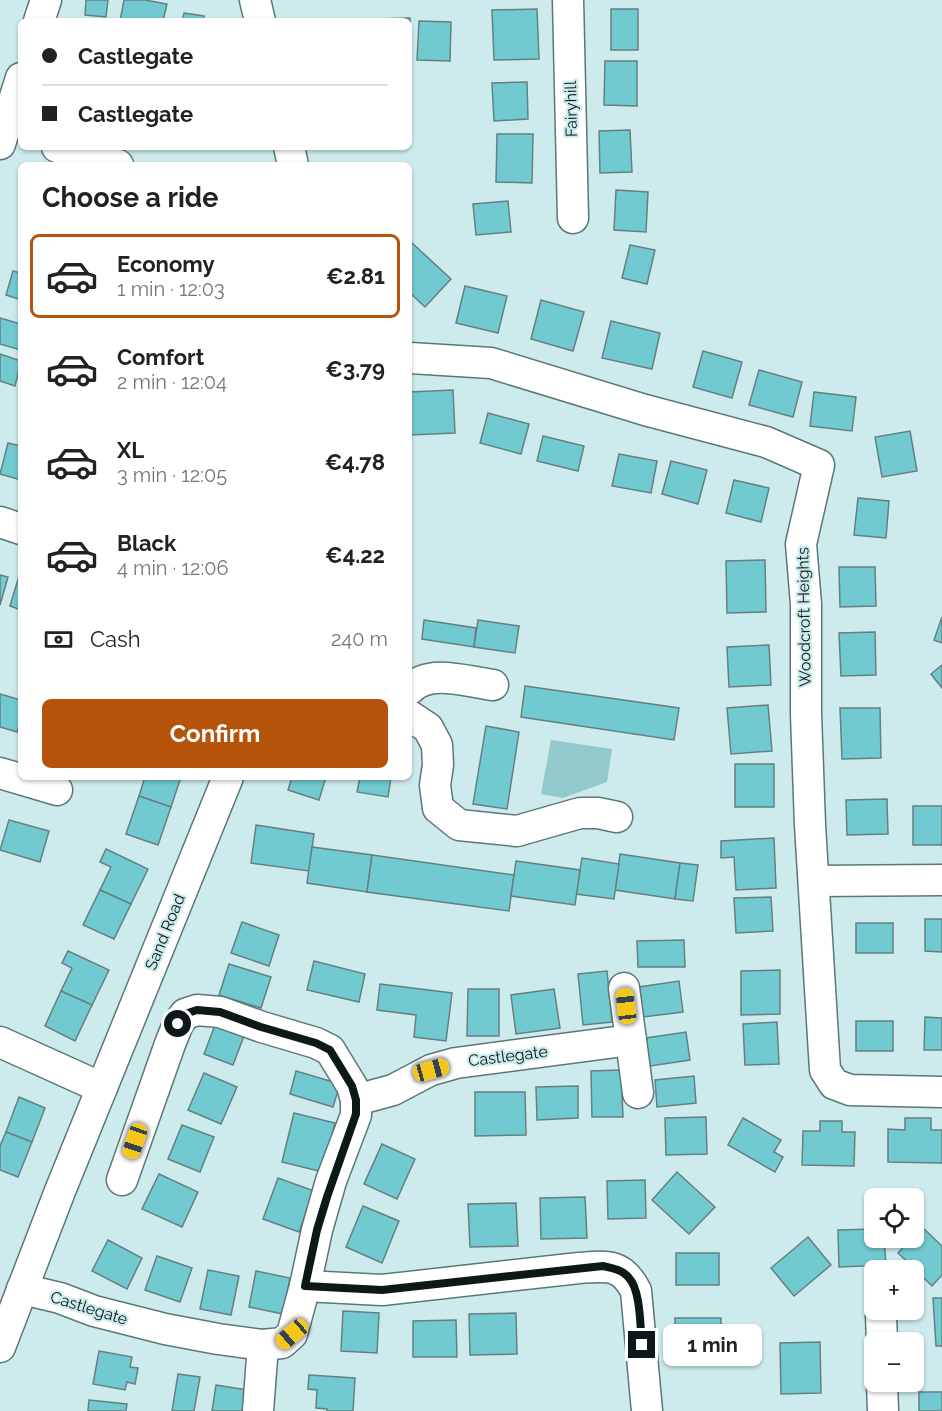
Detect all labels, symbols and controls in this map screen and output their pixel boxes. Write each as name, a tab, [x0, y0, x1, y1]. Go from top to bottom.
text: Castlegate	[78, 43, 193, 69]
street label: Fairyhill	[561, 80, 581, 137]
text: Castlegate	[78, 101, 193, 127]
text: Choose a ride	[42, 182, 218, 213]
icon: car	[45, 249, 99, 303]
text: Economy	[117, 251, 215, 277]
text: €2.81	[326, 263, 385, 289]
text: 1 min · 12:03	[117, 277, 225, 301]
icon: car	[45, 342, 99, 396]
text: Comfort	[117, 344, 204, 370]
text: €3.79	[325, 356, 385, 382]
text: 2 min · 12:04	[117, 370, 227, 394]
icon: car	[45, 435, 99, 489]
text: XL	[117, 437, 144, 463]
text: €4.78	[325, 449, 385, 475]
text: 3 min · 12:05	[117, 463, 227, 487]
icon: car	[45, 528, 99, 582]
text: Black	[117, 530, 176, 556]
text: €4.22	[325, 542, 385, 568]
street label: Woodcroft Heights	[793, 547, 815, 687]
text: 4 min · 12:06	[117, 556, 228, 580]
icon: cash	[42, 623, 75, 656]
text: Cash	[90, 626, 141, 652]
text: 240 m	[331, 627, 388, 651]
button: Confirm	[42, 699, 388, 768]
street label: Sand Road	[141, 891, 189, 973]
car	[615, 987, 637, 1025]
route start	[164, 1010, 191, 1037]
street label: Castlegate	[467, 1042, 549, 1070]
car	[411, 1057, 451, 1083]
car	[121, 1121, 149, 1161]
map controls	[864, 1188, 924, 1392]
button: locate	[864, 1188, 924, 1248]
button: +	[864, 1260, 924, 1320]
street label: Castlegate	[48, 1287, 130, 1329]
car	[273, 1315, 311, 1353]
callout: 1 min	[663, 1324, 762, 1366]
route end	[628, 1331, 655, 1358]
button: −	[864, 1332, 924, 1392]
text: 1 min	[687, 1333, 738, 1357]

